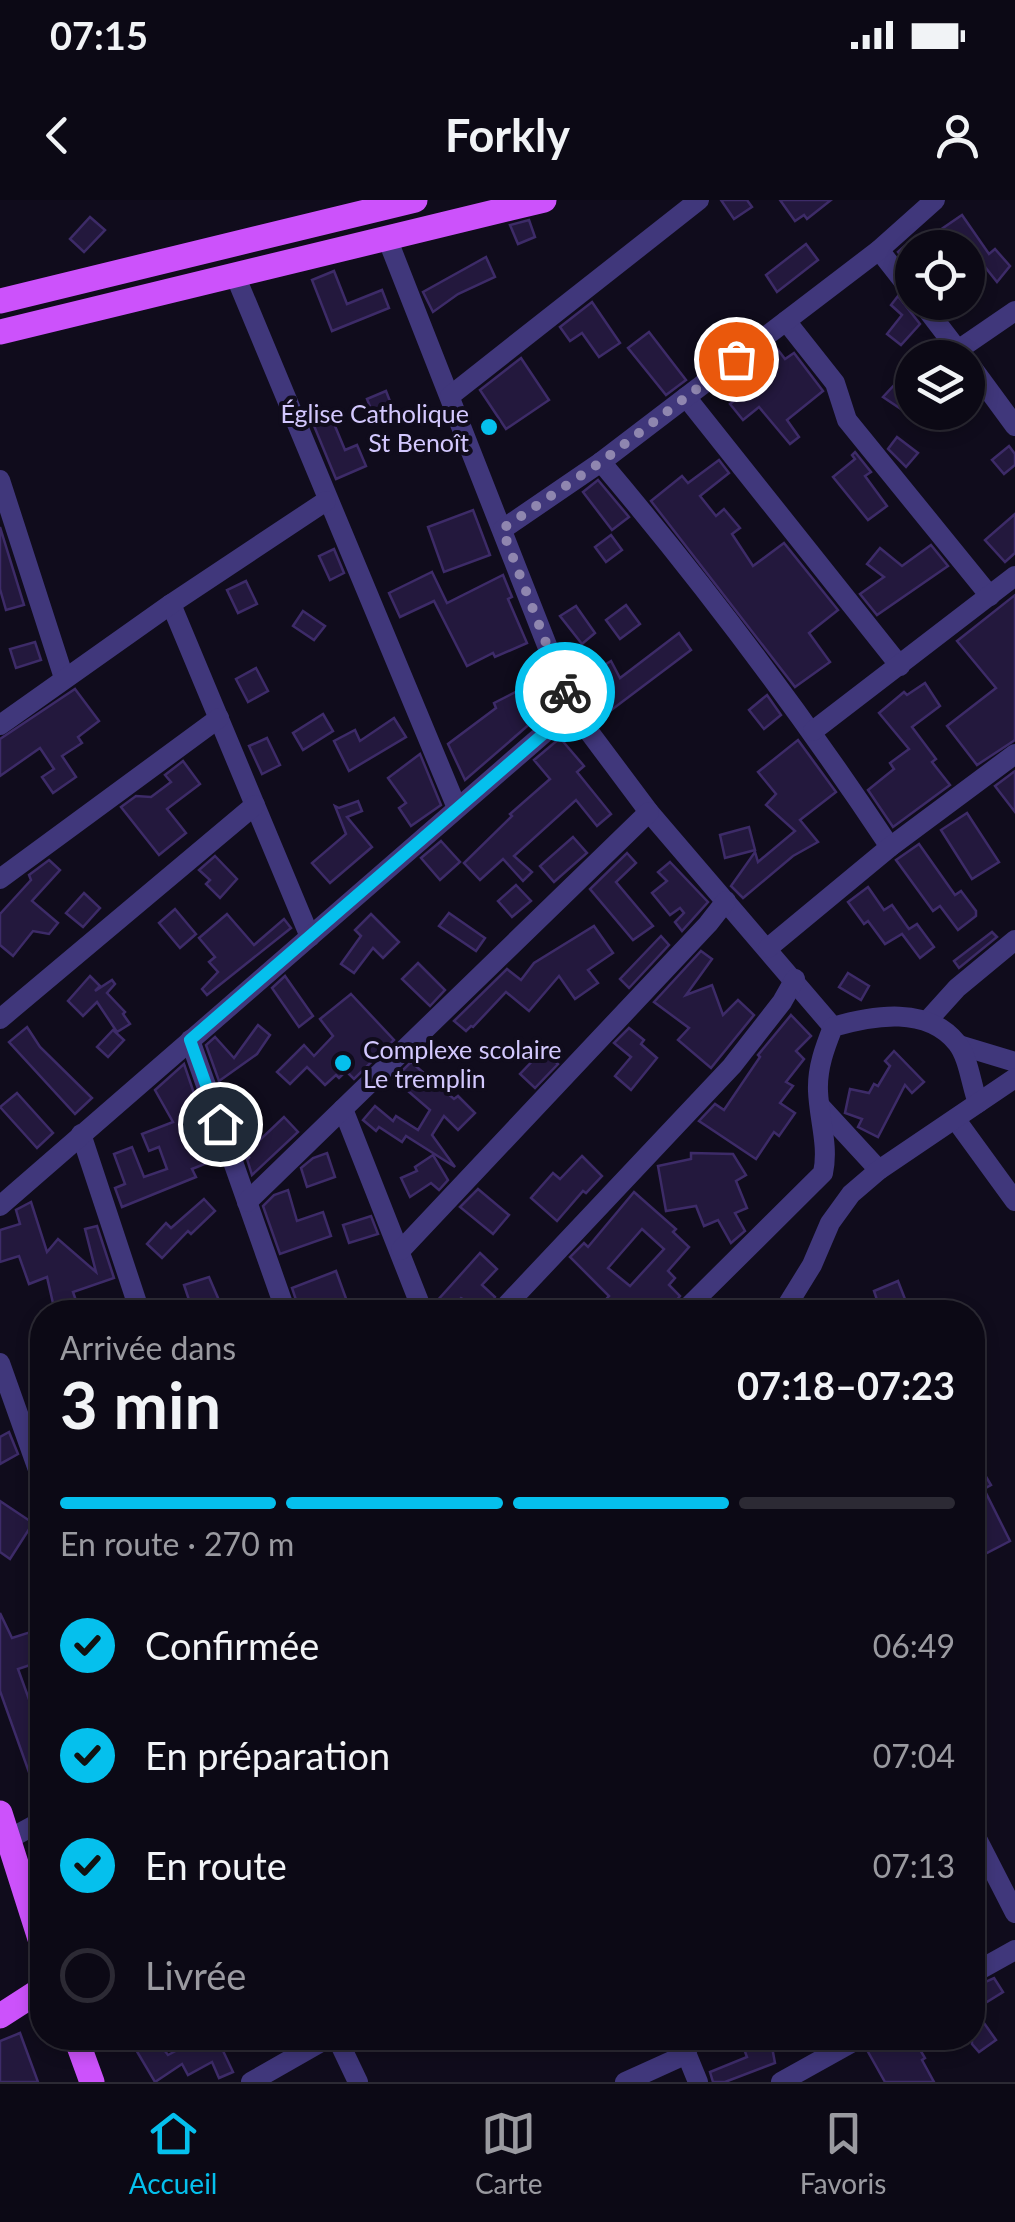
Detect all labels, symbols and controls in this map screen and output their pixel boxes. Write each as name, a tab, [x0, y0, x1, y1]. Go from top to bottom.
text: 07:15	[50, 12, 148, 58]
icon: back	[30, 108, 85, 163]
text: Forkly	[445, 108, 570, 162]
icon: person	[930, 108, 985, 163]
map controls	[895, 230, 985, 430]
button: locate	[895, 230, 985, 320]
pin	[694, 317, 779, 402]
icon: bag	[709, 332, 764, 387]
button: layers	[895, 340, 985, 430]
place label: Église Catholique St Benoît	[281, 398, 469, 457]
marker: Église Catholique St Benoît	[478, 416, 500, 438]
courier	[515, 642, 615, 742]
icon: bike	[538, 665, 593, 720]
place label: Complexe scolaire Le tremplin	[363, 1034, 561, 1093]
marker: Complexe scolaire Le tremplin	[332, 1052, 354, 1074]
pin	[178, 1082, 263, 1167]
icon: home	[193, 1097, 248, 1152]
text: Arrivée dans	[60, 1328, 236, 1367]
text: 07:18–07:23	[737, 1362, 955, 1408]
text: 3 min	[60, 1365, 221, 1443]
text: En route · 270 m	[60, 1524, 294, 1563]
icon: check	[60, 1618, 115, 1673]
text: Confirmée	[145, 1622, 319, 1668]
text: 06:49	[873, 1626, 955, 1665]
icon: check	[60, 1728, 115, 1783]
text: En préparation	[145, 1732, 390, 1778]
text: 07:04	[873, 1736, 955, 1775]
icon: check	[60, 1838, 115, 1893]
text: En route	[145, 1842, 287, 1888]
text: 07:13	[873, 1846, 955, 1885]
text: Livrée	[145, 1952, 246, 1998]
tab: Accueil	[129, 2106, 217, 2200]
tab: Carte	[475, 2106, 542, 2200]
tab: Favoris	[800, 2106, 886, 2200]

